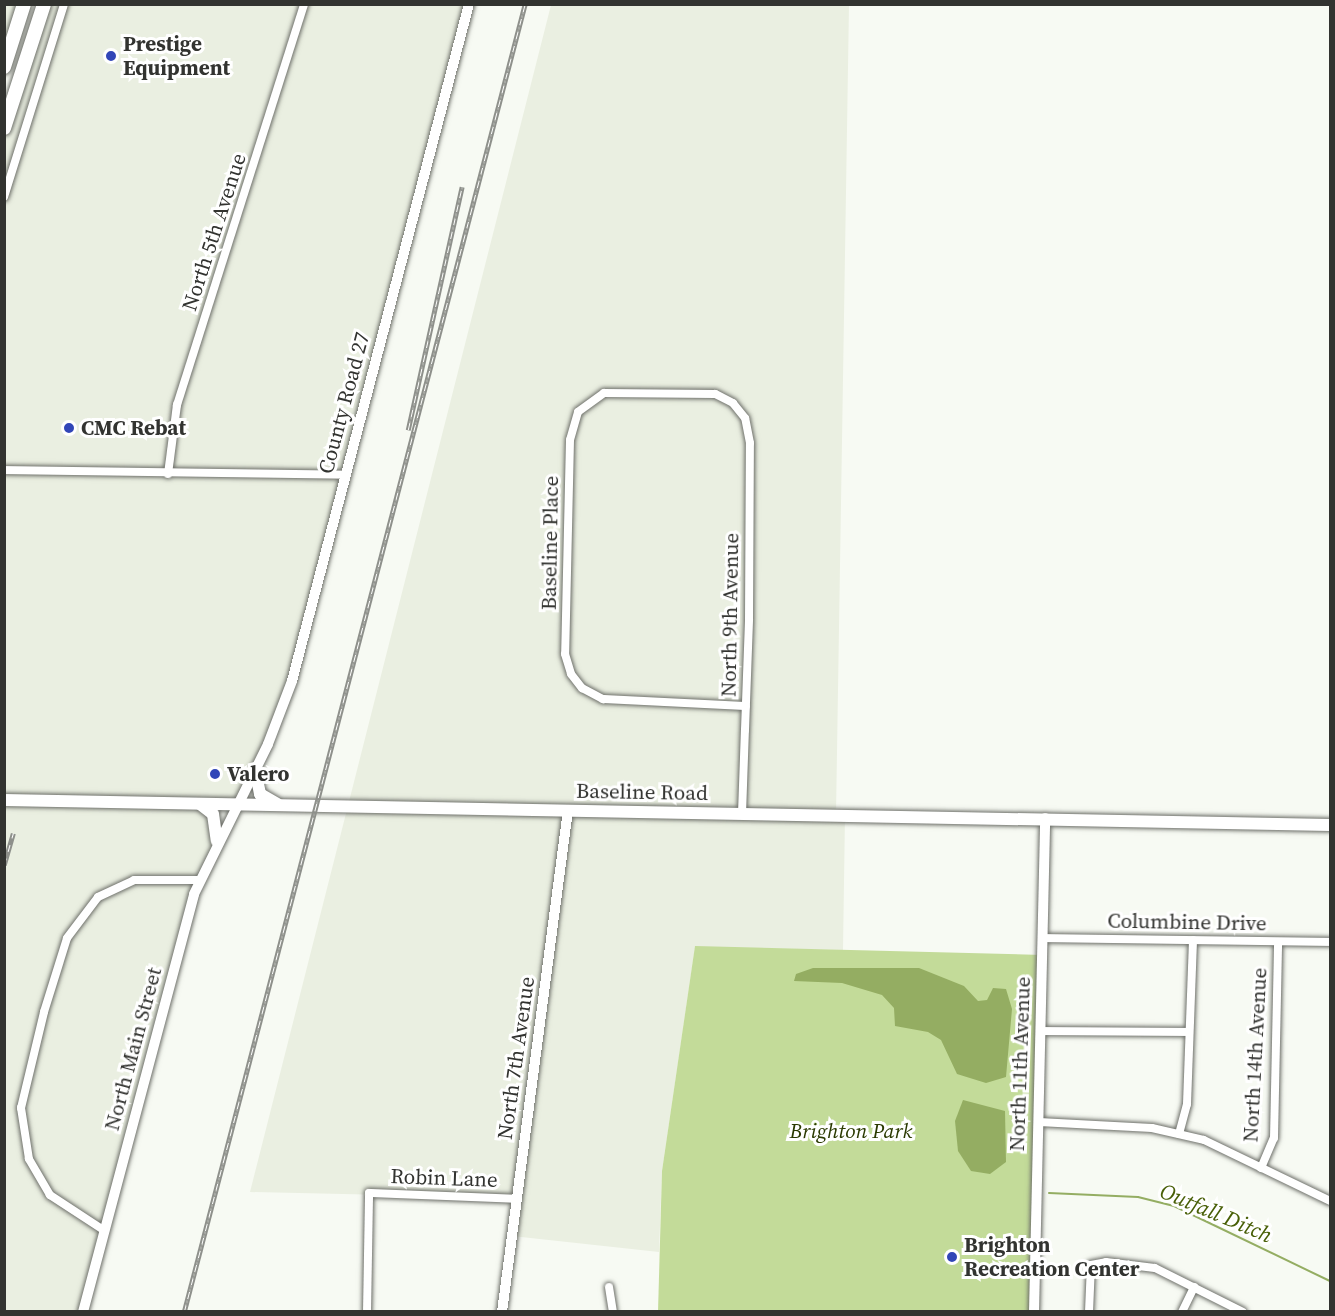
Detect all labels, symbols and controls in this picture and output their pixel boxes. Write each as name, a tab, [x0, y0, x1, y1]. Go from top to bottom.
place label: Prestige Equipment	[123, 31, 230, 81]
marker: Prestige Equipment	[104, 49, 118, 63]
street label: North 5th Avenue	[177, 150, 251, 314]
street label: County Road 27	[313, 330, 375, 476]
place label: CMC Rebat	[81, 415, 186, 441]
marker: CMC Rebat	[62, 421, 76, 435]
street label: Baseline Place	[536, 476, 564, 610]
street label: North 9th Avenue	[716, 533, 744, 697]
place label: Valero	[227, 761, 289, 787]
marker: Valero	[208, 767, 222, 781]
street label: Baseline Road	[576, 778, 708, 806]
street label: Columbine Drive	[1107, 908, 1267, 936]
street label: North Main Street	[99, 965, 167, 1133]
street label: North 14th Avenue	[1238, 967, 1272, 1143]
street label: North 7th Avenue	[492, 975, 540, 1141]
street label: North 11th Avenue	[1004, 976, 1036, 1152]
park label: Brighton Park	[790, 1118, 912, 1144]
street label: Robin Lane	[390, 1164, 498, 1192]
water label: Outfall Ditch	[1156, 1178, 1276, 1248]
place label: Brighton Recreation Center	[964, 1232, 1140, 1282]
marker: Brighton Recreation Center	[945, 1250, 959, 1264]

